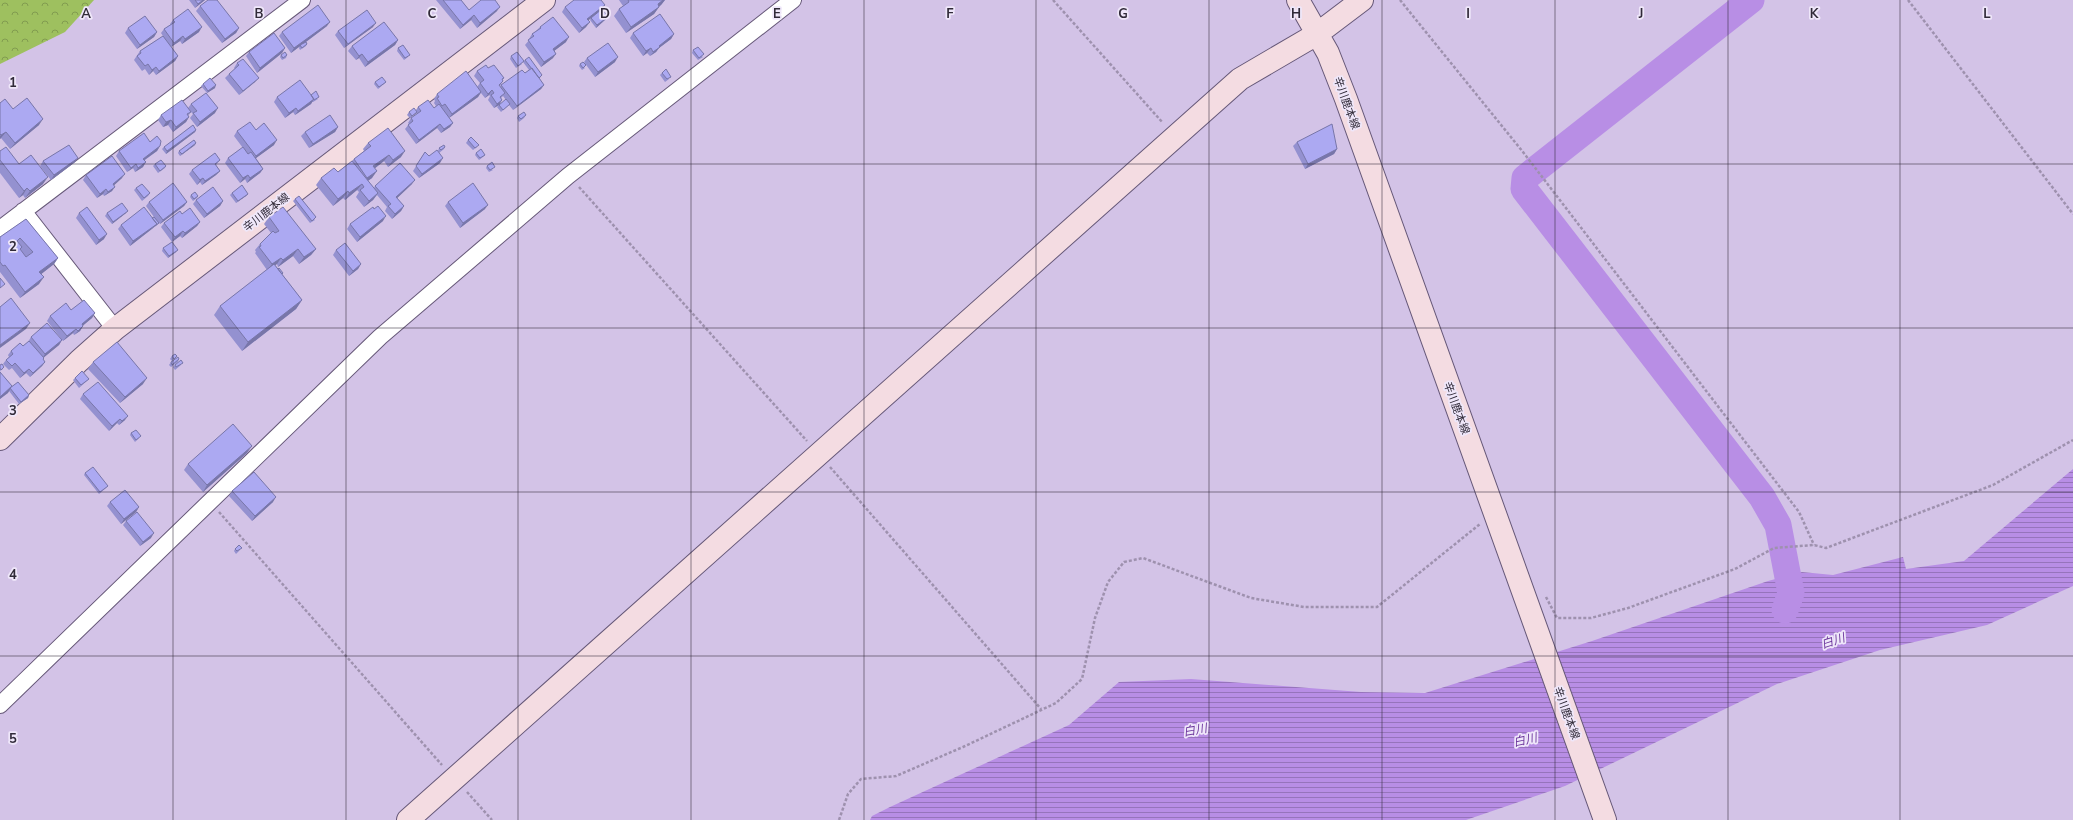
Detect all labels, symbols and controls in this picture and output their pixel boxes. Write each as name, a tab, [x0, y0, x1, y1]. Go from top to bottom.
text: A	[81, 5, 91, 23]
text: B	[255, 5, 264, 23]
text: C	[428, 5, 437, 23]
text: D	[600, 5, 610, 23]
text: E	[773, 5, 781, 23]
text: F	[946, 5, 954, 23]
text: G	[1118, 5, 1128, 23]
text: H	[1291, 5, 1301, 23]
text: I	[1466, 5, 1470, 23]
text: J	[1638, 5, 1643, 23]
text: K	[1810, 5, 1819, 23]
text: L	[1983, 5, 1991, 23]
text: 1	[9, 74, 17, 92]
street label: 辛川鹿本線	[1330, 75, 1363, 132]
street label: 辛川鹿本線	[240, 190, 293, 235]
text: 2	[9, 238, 17, 256]
street label: 辛川鹿本線	[1440, 380, 1473, 437]
text: 3	[9, 402, 17, 420]
text: 4	[9, 566, 17, 584]
water label: 白川	[1819, 629, 1849, 652]
street label: 辛川鹿本線	[1550, 685, 1583, 742]
water label: 白川	[1182, 720, 1210, 740]
water label: 白川	[1512, 729, 1540, 750]
text: 5	[9, 730, 17, 748]

